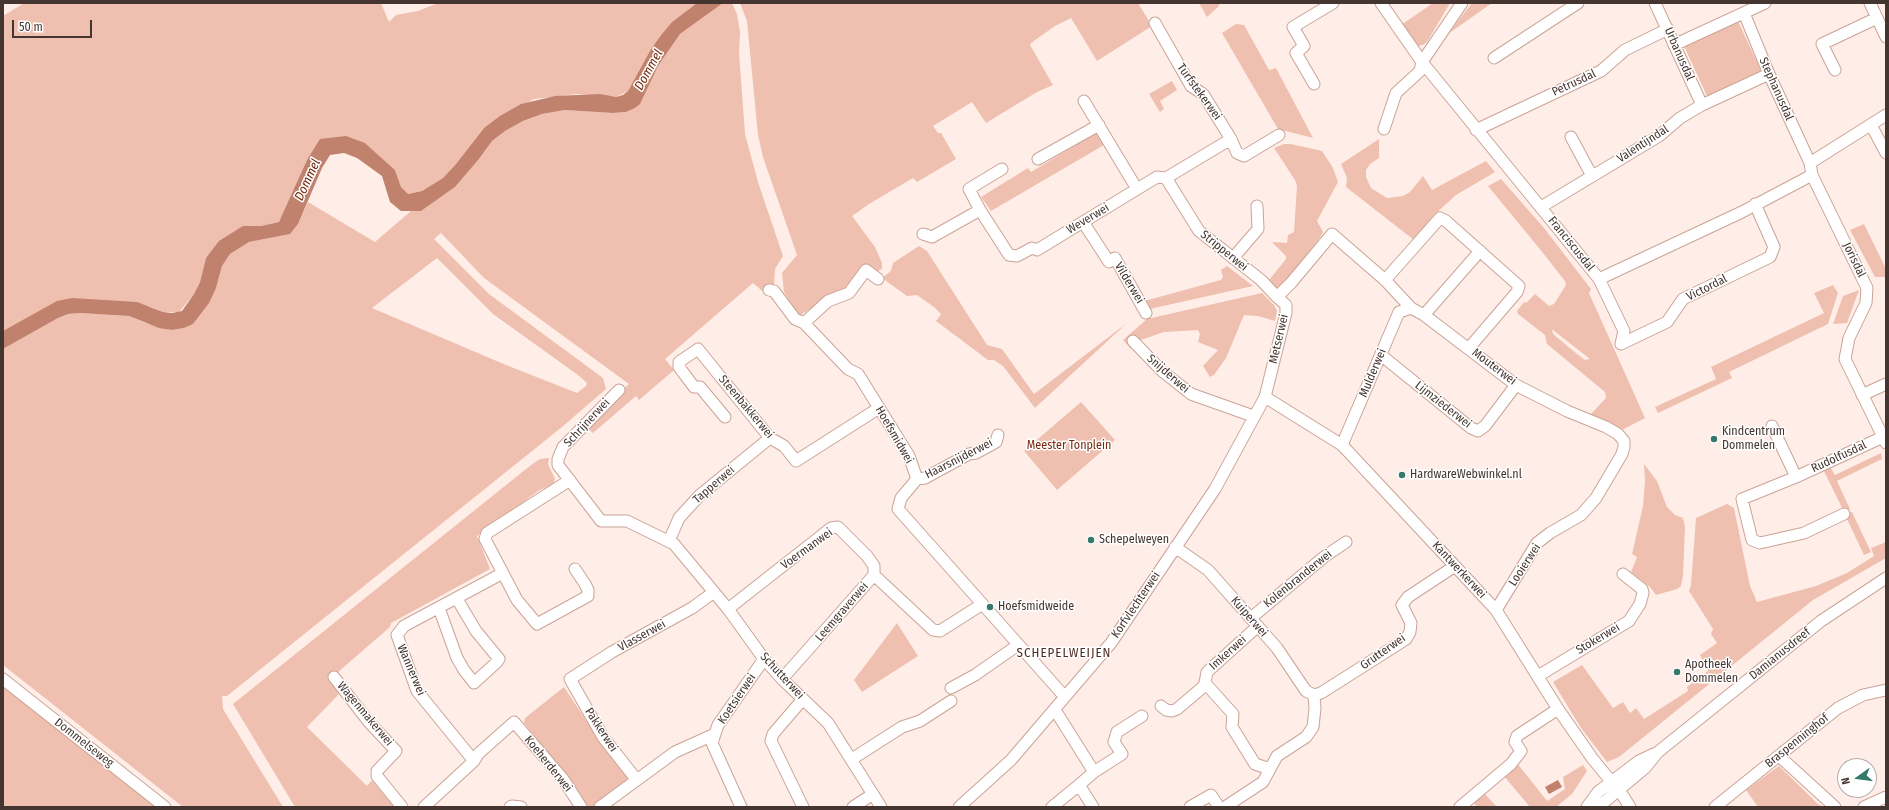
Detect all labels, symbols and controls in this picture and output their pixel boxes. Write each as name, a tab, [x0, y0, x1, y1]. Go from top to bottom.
scale bar	[14, 12, 94, 38]
text: 50 m	[19, 20, 43, 34]
street label: Urbanusdal	[1661, 25, 1697, 83]
water label: Dommel	[632, 47, 666, 93]
street label: Stephanusdal	[1756, 55, 1796, 123]
street label: Turfstekerwei	[1174, 61, 1224, 123]
street label: Petrusdal	[1550, 67, 1598, 99]
street label: Valentijndal	[1615, 122, 1671, 166]
water label: Dommel	[292, 157, 324, 203]
street label: Weverwei	[1064, 201, 1112, 237]
street label: Franciscusdal	[1545, 214, 1597, 274]
street label: Stripperwei	[1197, 228, 1251, 274]
street label: Jorisdal	[1839, 240, 1869, 280]
street label: Vilderwei	[1111, 260, 1147, 306]
street label: Victordal	[1684, 272, 1730, 304]
street label: Metserwei	[1266, 313, 1292, 365]
street label: Mouterwei	[1469, 346, 1519, 388]
street label: Mulderwei	[1356, 347, 1390, 399]
street label: Snijderwei	[1144, 352, 1192, 396]
street label: Steenbakkerwei	[715, 372, 777, 442]
street label: Lijmziederwei	[1412, 379, 1474, 431]
street label: Schrijnerwei	[561, 396, 613, 450]
street label: Hoefsmidwei	[872, 404, 916, 466]
place label: Kindcentrum Dommelen	[1722, 425, 1785, 453]
marker: Kindcentrum Dommelen	[1709, 434, 1719, 444]
street label: Haarsnijderwei	[923, 436, 995, 482]
street label: Rudolfusdal	[1809, 438, 1869, 476]
park label: Meester Tonplein	[1027, 439, 1111, 453]
street label: Tapperwei	[690, 463, 738, 507]
place label: HardwareWebwinkel.nl	[1410, 468, 1522, 482]
marker: HardwareWebwinkel.nl	[1397, 470, 1407, 480]
street label: Voermanwei	[778, 525, 836, 573]
place label: Schepelweyen	[1099, 533, 1169, 547]
marker: Schepelweyen	[1086, 535, 1096, 545]
street label: Kantwerkerwei	[1429, 538, 1489, 602]
street label: Looierwei	[1506, 541, 1544, 589]
street label: Kolenbranderwei	[1261, 547, 1335, 611]
street label: Korfvlechterwei	[1109, 569, 1163, 641]
street label: Leemgraverwei	[812, 580, 872, 644]
street label: Kuiperwei	[1228, 594, 1270, 640]
place label: Hoefsmidweide	[998, 600, 1074, 614]
marker: Hoefsmidweide	[985, 602, 995, 612]
street label: Vlasserwei	[616, 617, 668, 655]
street label: Stokerwei	[1574, 620, 1622, 658]
street label: Damianusdreef	[1747, 625, 1813, 683]
street label: Grutterwei	[1358, 631, 1408, 673]
street label: Imkerwei	[1207, 633, 1249, 673]
street label: Wannerwei	[394, 642, 428, 698]
district label: SCHEPELWEIJEN	[1017, 645, 1111, 661]
street label: Schutterwei	[757, 650, 807, 702]
place label: Apotheek Dommelen	[1685, 658, 1738, 686]
marker: Apotheek Dommelen	[1672, 667, 1682, 677]
street label: Koetsierwei	[715, 671, 759, 727]
street label: Wagenmakerwei	[334, 679, 396, 749]
street label: Pakkerwei	[581, 705, 621, 755]
street label: Braspenninghof	[1762, 711, 1832, 771]
street label: Dommelseweg	[51, 715, 117, 771]
street label: Koeherderwei	[521, 733, 575, 795]
north arrow	[1837, 758, 1877, 798]
text: N	[1839, 776, 1853, 786]

